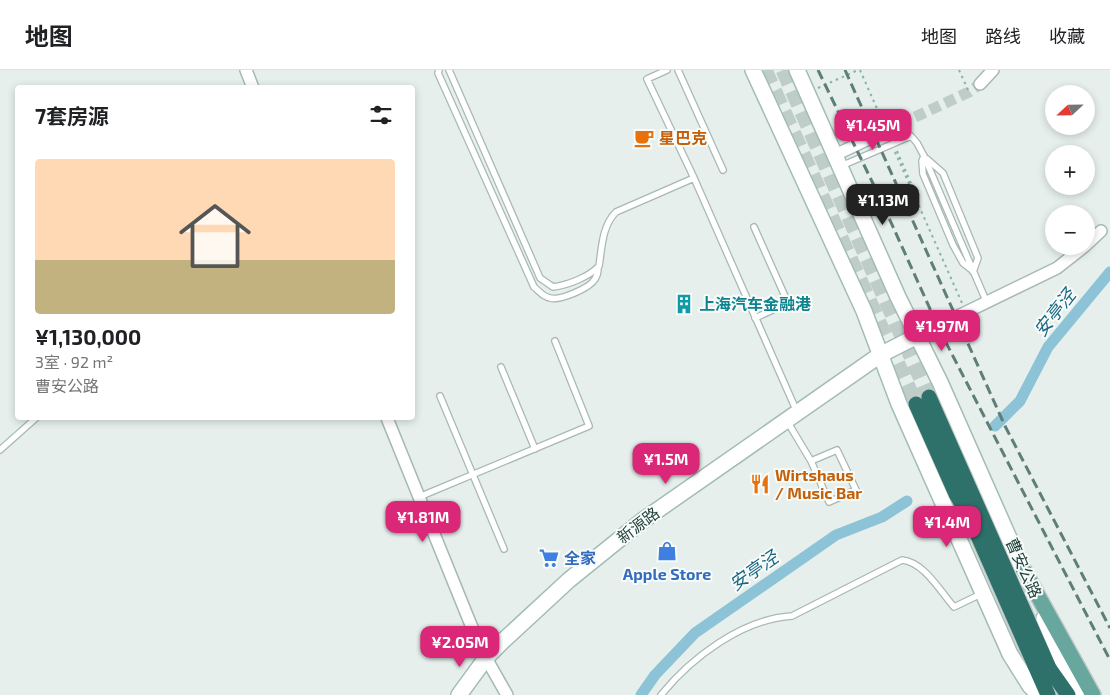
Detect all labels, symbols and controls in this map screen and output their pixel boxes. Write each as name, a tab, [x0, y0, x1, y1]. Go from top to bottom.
text: 地图	[25, 21, 73, 50]
text: 地图	[921, 25, 957, 47]
text: 路线	[985, 25, 1021, 47]
text: 收藏	[1049, 25, 1085, 47]
north arrow	[1045, 85, 1095, 135]
map controls	[1045, 85, 1095, 255]
icon: filters	[367, 101, 395, 129]
text: 7套房源	[35, 103, 109, 128]
pin: ¥1.45M	[832, 108, 914, 151]
text: ¥1.45M	[845, 115, 901, 134]
cafe icon: 星巴克	[633, 127, 655, 149]
place label: 星巴克	[659, 128, 707, 147]
button: +	[1045, 145, 1095, 195]
pin: ¥1.13M	[842, 184, 924, 226]
text: ¥1.13M	[857, 190, 909, 209]
icon: home	[170, 191, 260, 281]
button: −	[1045, 205, 1095, 255]
water label: 安亭泾	[1029, 283, 1081, 340]
building icon: 上海汽车金融港	[673, 293, 695, 315]
place label: 上海汽车金融港	[699, 294, 811, 313]
pin: ¥1.97M	[901, 310, 983, 352]
text: ¥1.97M	[915, 316, 969, 335]
text: ¥1,130,000	[35, 324, 141, 349]
text: 3室 · 92 m²	[35, 352, 113, 371]
text: 曹安公路	[35, 376, 99, 395]
pin: ¥1.5M	[631, 442, 701, 485]
text: ¥1.5M	[644, 449, 688, 468]
place label: Wirtshaus / Music Bar	[775, 465, 862, 502]
restaurant icon: Wirtshaus / Music Bar	[749, 473, 771, 495]
pin: ¥1.81M	[382, 500, 464, 543]
street label: 新源路	[613, 503, 663, 547]
pin: ¥1.4M	[912, 506, 982, 548]
text: ¥1.81M	[397, 507, 449, 526]
text: ¥1.4M	[924, 512, 970, 531]
street label: 曹安公路	[1003, 535, 1046, 601]
shop icon: Apple Store	[656, 540, 678, 562]
water label: 安亭泾	[725, 545, 783, 595]
supermarket icon: 全家	[538, 547, 560, 569]
place label: 全家	[564, 548, 596, 567]
place label: Apple Store	[623, 564, 711, 583]
pin: ¥2.05M	[419, 626, 501, 668]
text: ¥2.05M	[431, 632, 489, 651]

